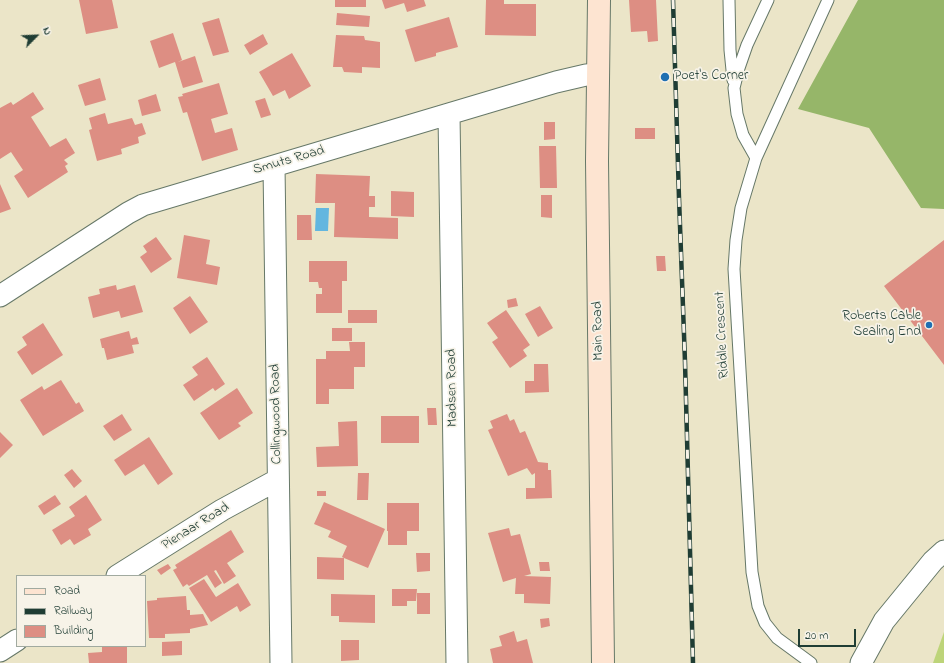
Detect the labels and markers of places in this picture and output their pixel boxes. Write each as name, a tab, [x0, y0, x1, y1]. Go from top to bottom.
place label: Poet's Corner	[674, 69, 748, 85]
marker: Poet's Corner	[659, 71, 671, 83]
place label: Roberts Cable Sealing End	[842, 309, 921, 342]
marker: Roberts Cable Sealing End	[924, 320, 934, 330]

